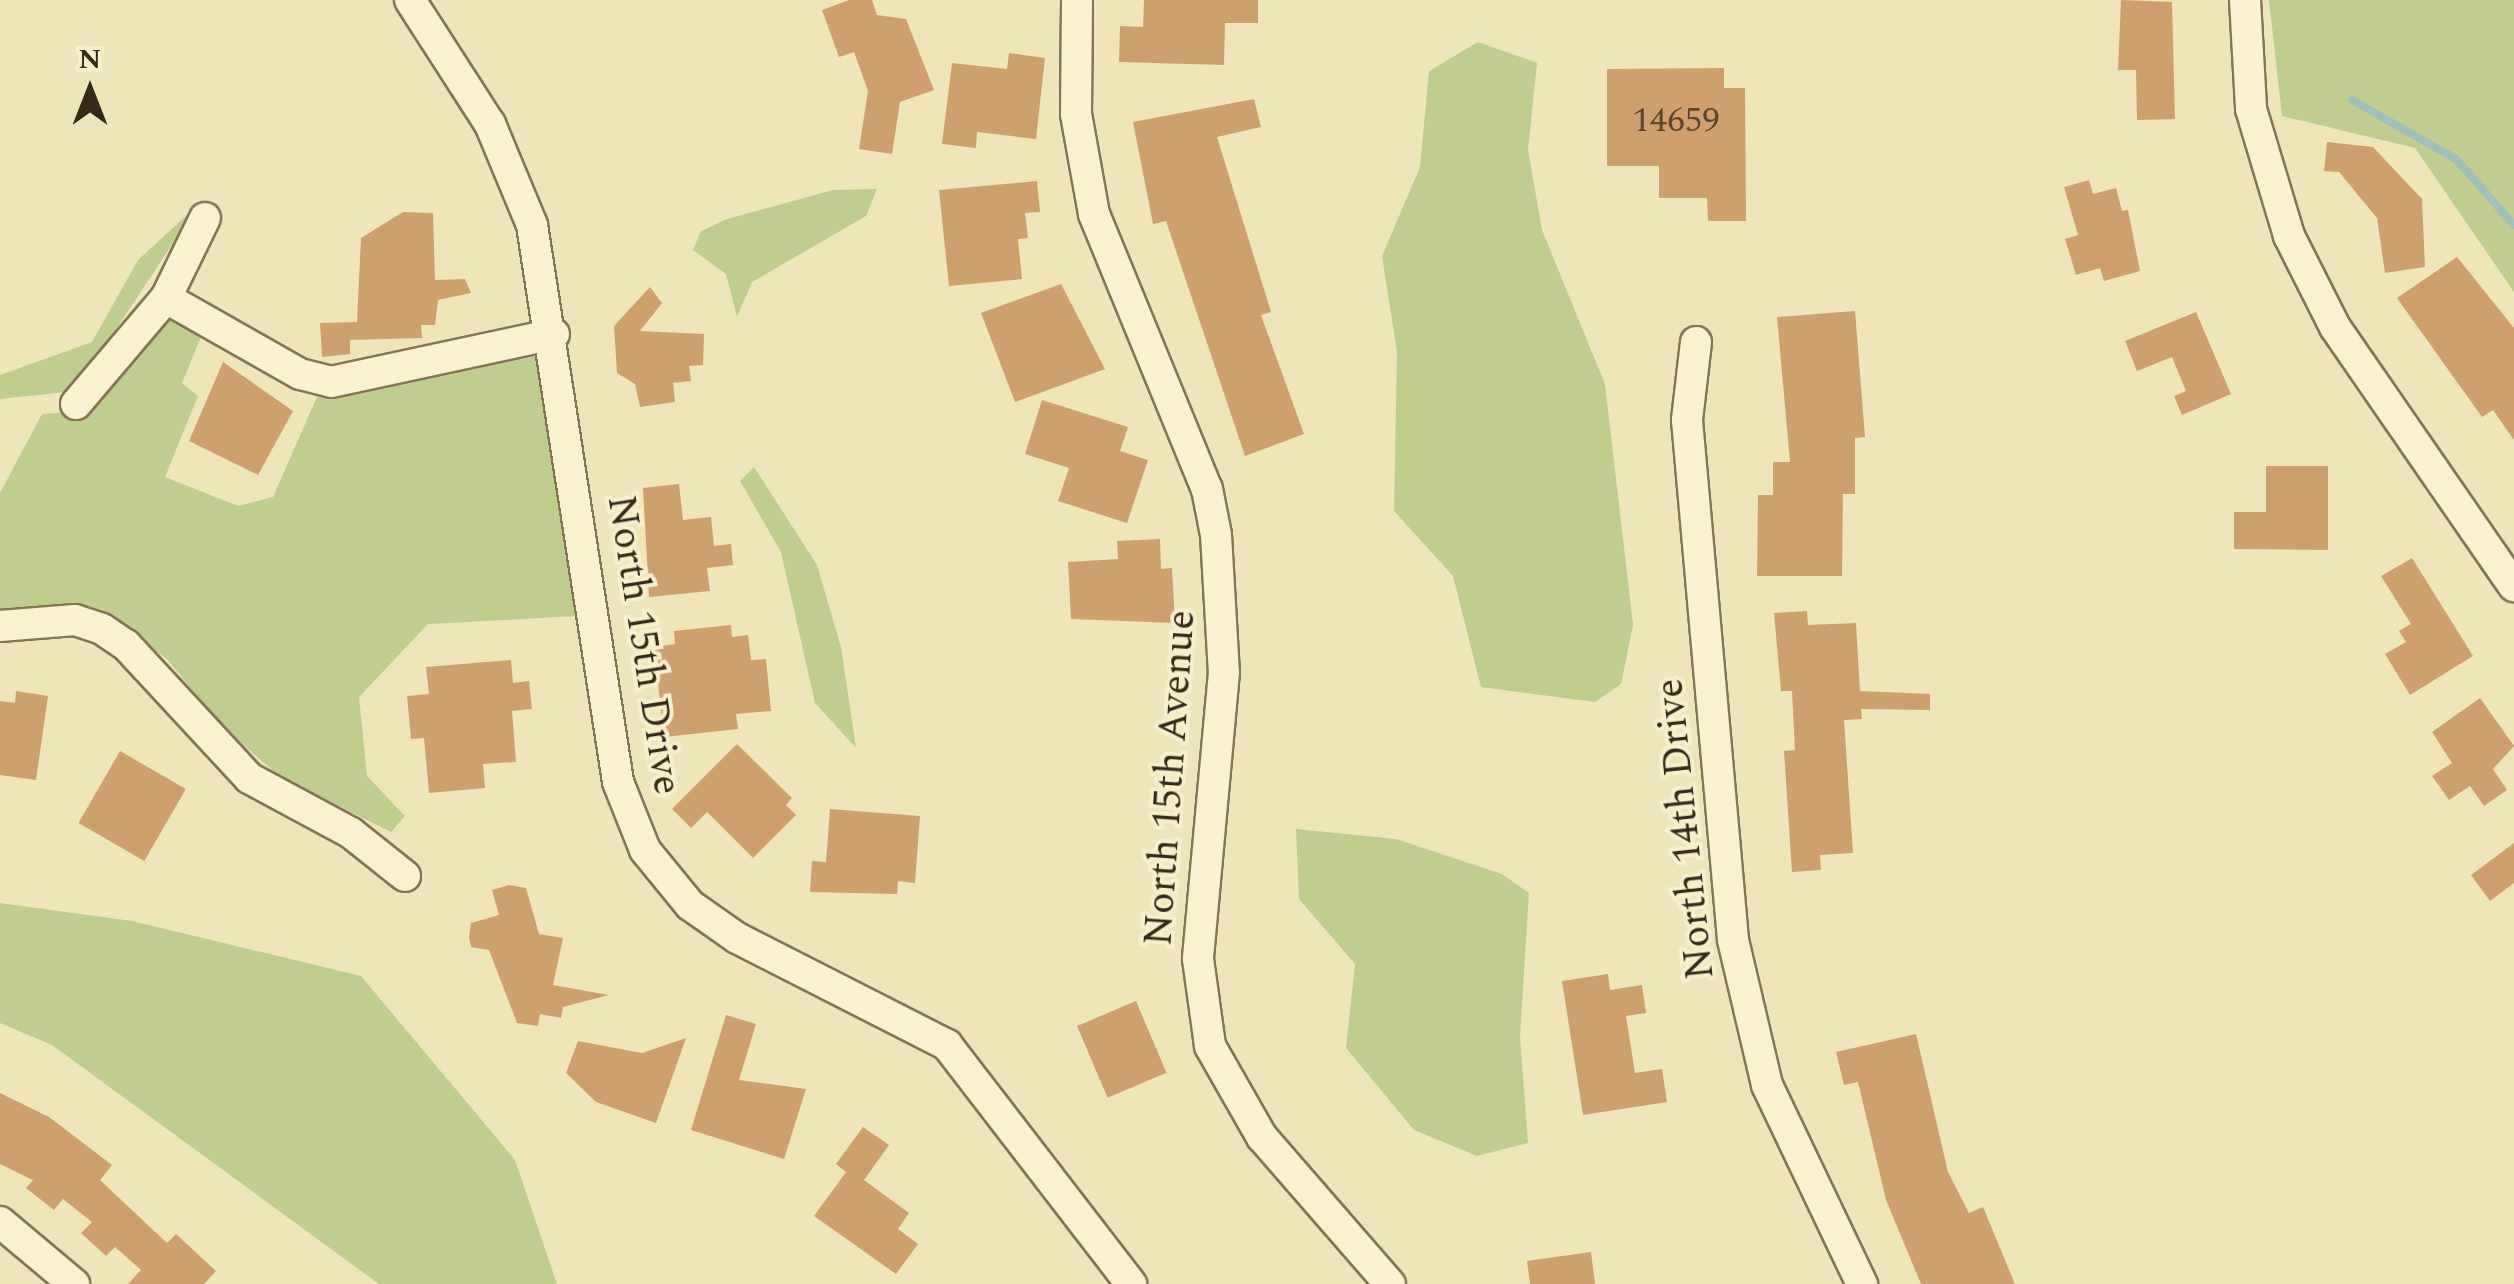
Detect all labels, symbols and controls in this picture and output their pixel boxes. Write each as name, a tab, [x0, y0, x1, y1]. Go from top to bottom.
text: N	[79, 38, 101, 81]
north arrow	[40, 40, 140, 140]
house number: 14659	[1632, 100, 1720, 142]
street label: North 15th Drive	[596, 492, 690, 798]
street label: North 15th Avenue	[1135, 609, 1207, 947]
street label: North 14th Drive	[1646, 676, 1726, 982]

